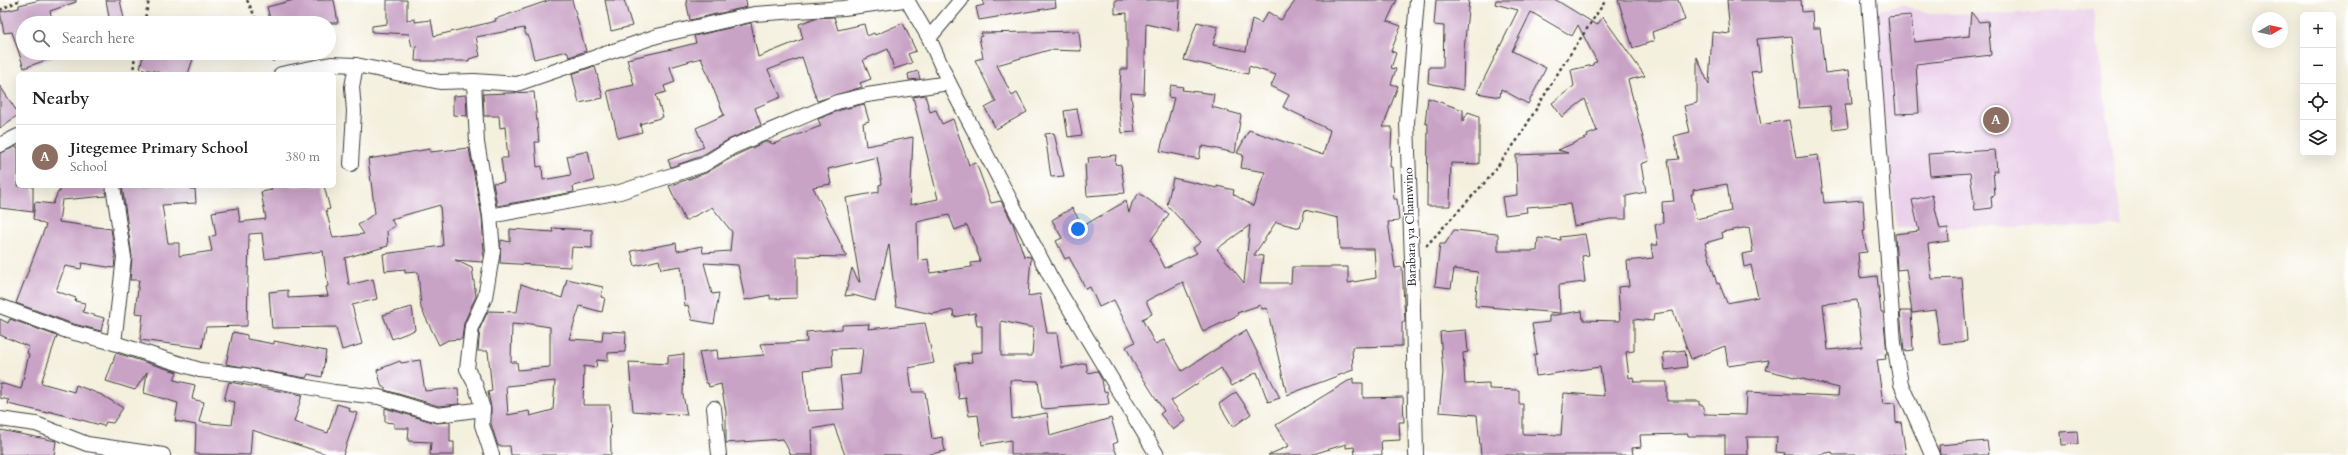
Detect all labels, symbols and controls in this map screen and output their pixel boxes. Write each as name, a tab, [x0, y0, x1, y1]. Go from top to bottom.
north arrow	[2252, 12, 2288, 48]
map controls	[2300, 12, 2336, 156]
button: +	[2300, 12, 2336, 48]
search box	[16, 16, 336, 60]
icon: search	[30, 27, 52, 49]
text: Search here	[62, 28, 135, 48]
button: −	[2300, 48, 2336, 84]
button: locate	[2300, 84, 2336, 120]
text: Nearby	[32, 87, 89, 110]
pin: A	[1983, 105, 2009, 135]
button: layers	[2300, 120, 2336, 156]
text: Jitegemee Primary School	[70, 138, 248, 158]
text: A	[40, 148, 50, 166]
text: 380 m	[286, 148, 320, 166]
text: School	[70, 158, 107, 176]
street label: Barabara ya Chamwino	[1400, 167, 1420, 287]
your location	[1068, 219, 1088, 239]

